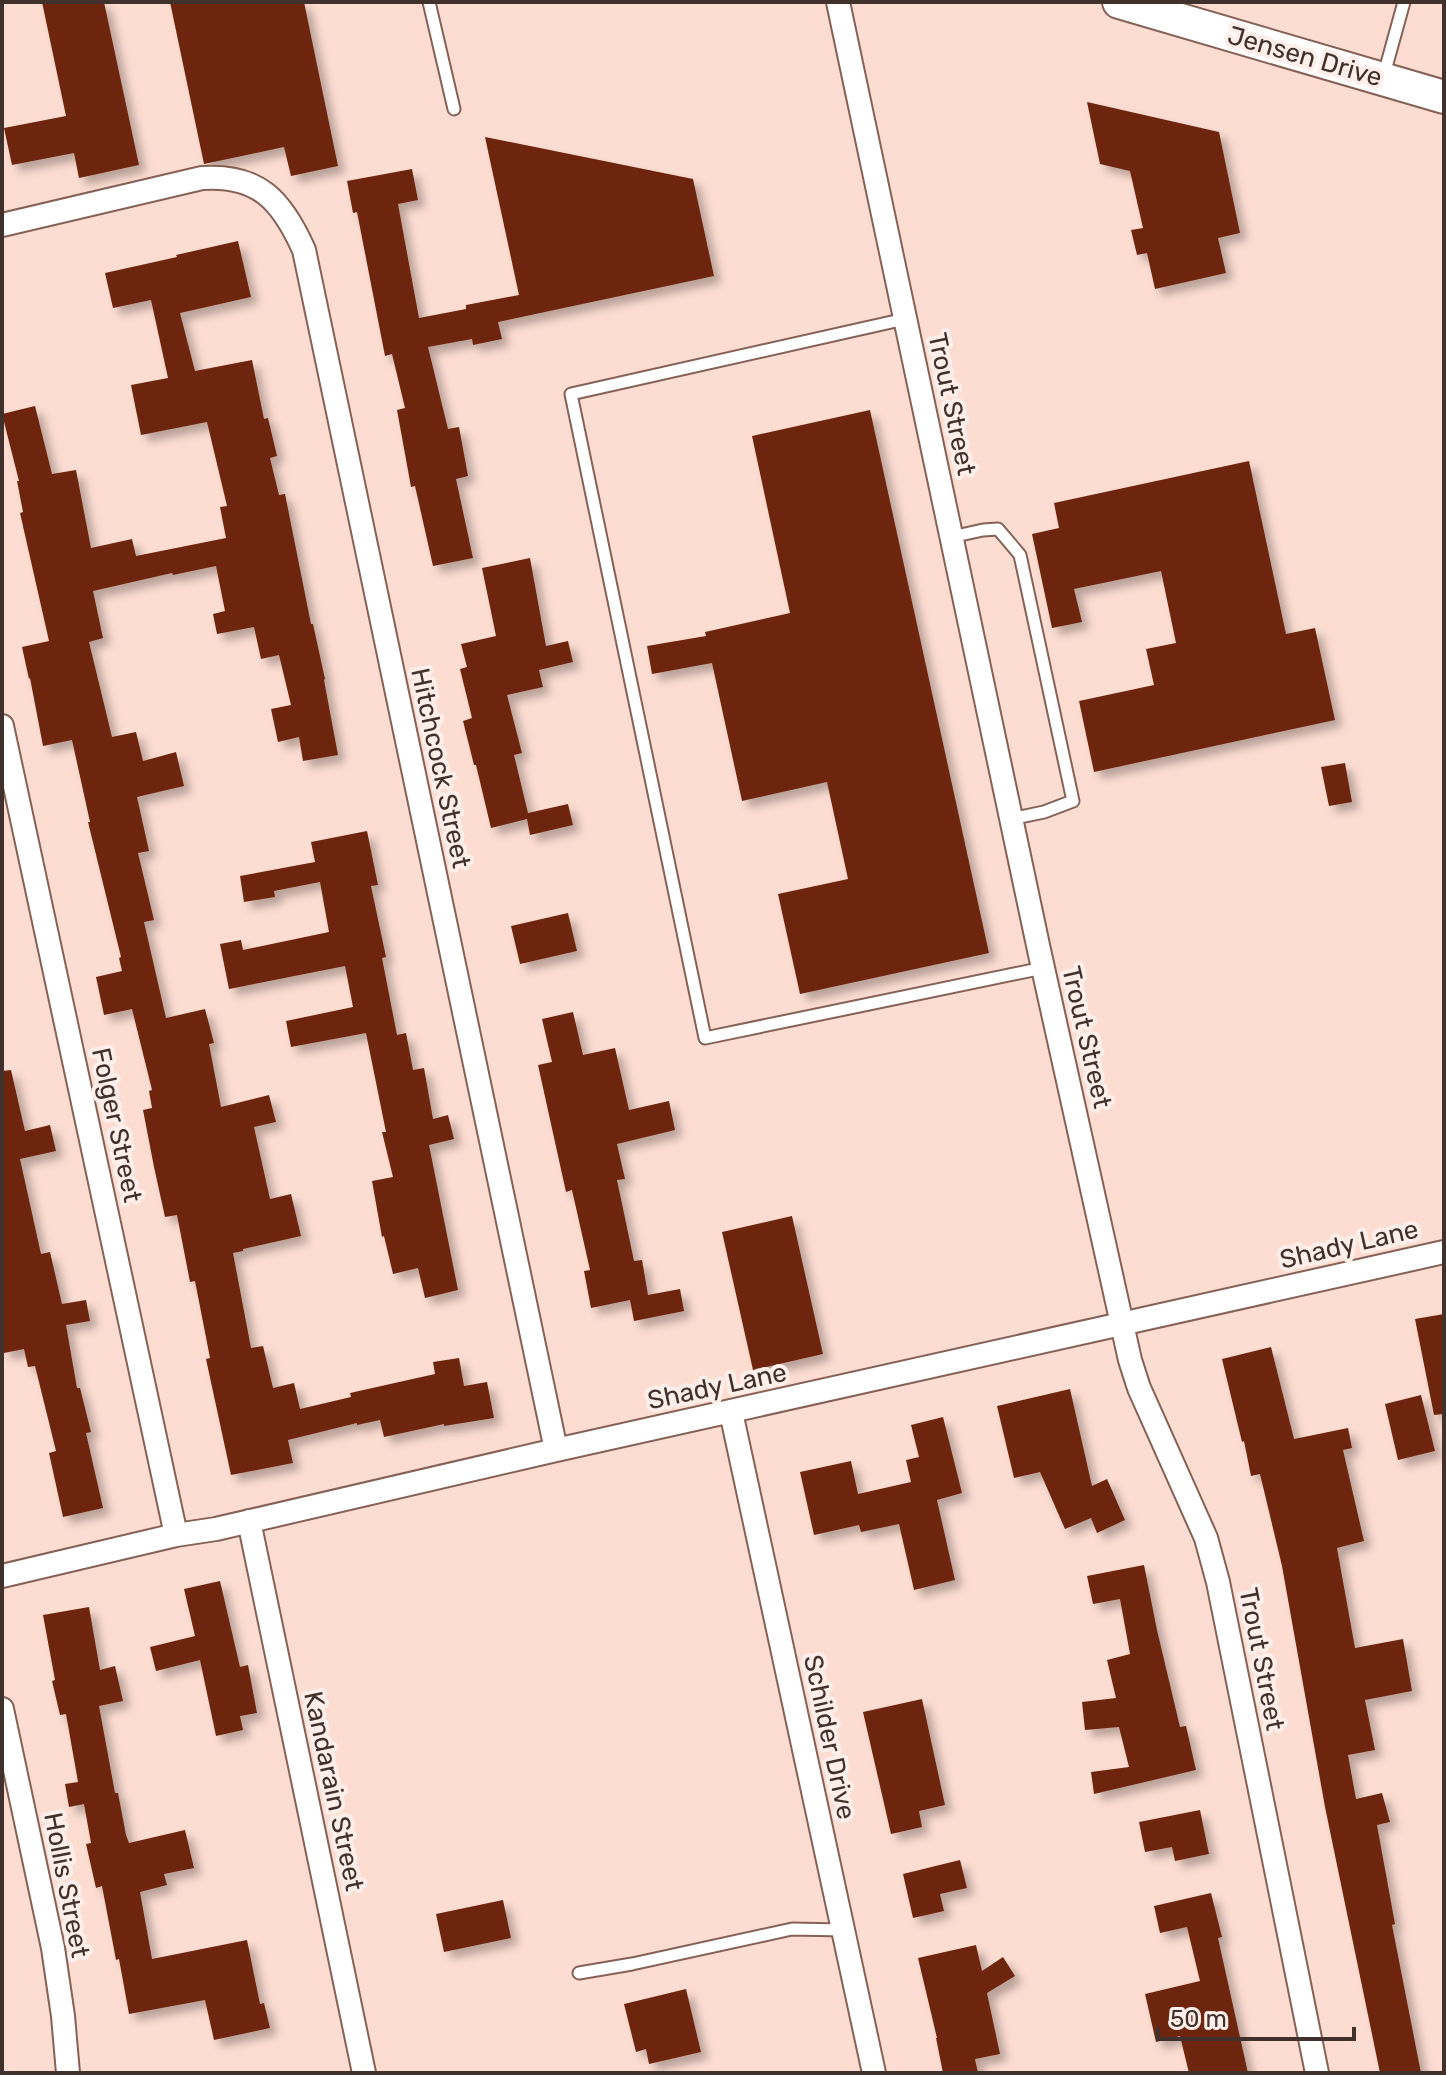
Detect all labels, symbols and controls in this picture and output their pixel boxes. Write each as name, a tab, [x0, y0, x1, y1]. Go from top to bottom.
street label: Jensen Drive	[1224, 20, 1386, 93]
street label: Trout Street	[921, 330, 982, 478]
street label: Hitchcock Street	[404, 665, 477, 871]
street label: Trout Street	[1055, 963, 1118, 1111]
street label: Folger Street	[85, 1045, 148, 1205]
street label: Shady Lane	[1277, 1214, 1421, 1275]
street label: Shady Lane	[645, 1357, 789, 1416]
street label: Trout Street	[1232, 1585, 1291, 1733]
street label: Schilder Drive	[797, 1652, 862, 1822]
street label: Kandarain Street	[297, 1689, 370, 1894]
street label: Hollis Street	[37, 1810, 96, 1960]
scale bar	[1158, 1991, 1354, 2041]
text: 50 m	[1170, 2005, 1227, 2033]

